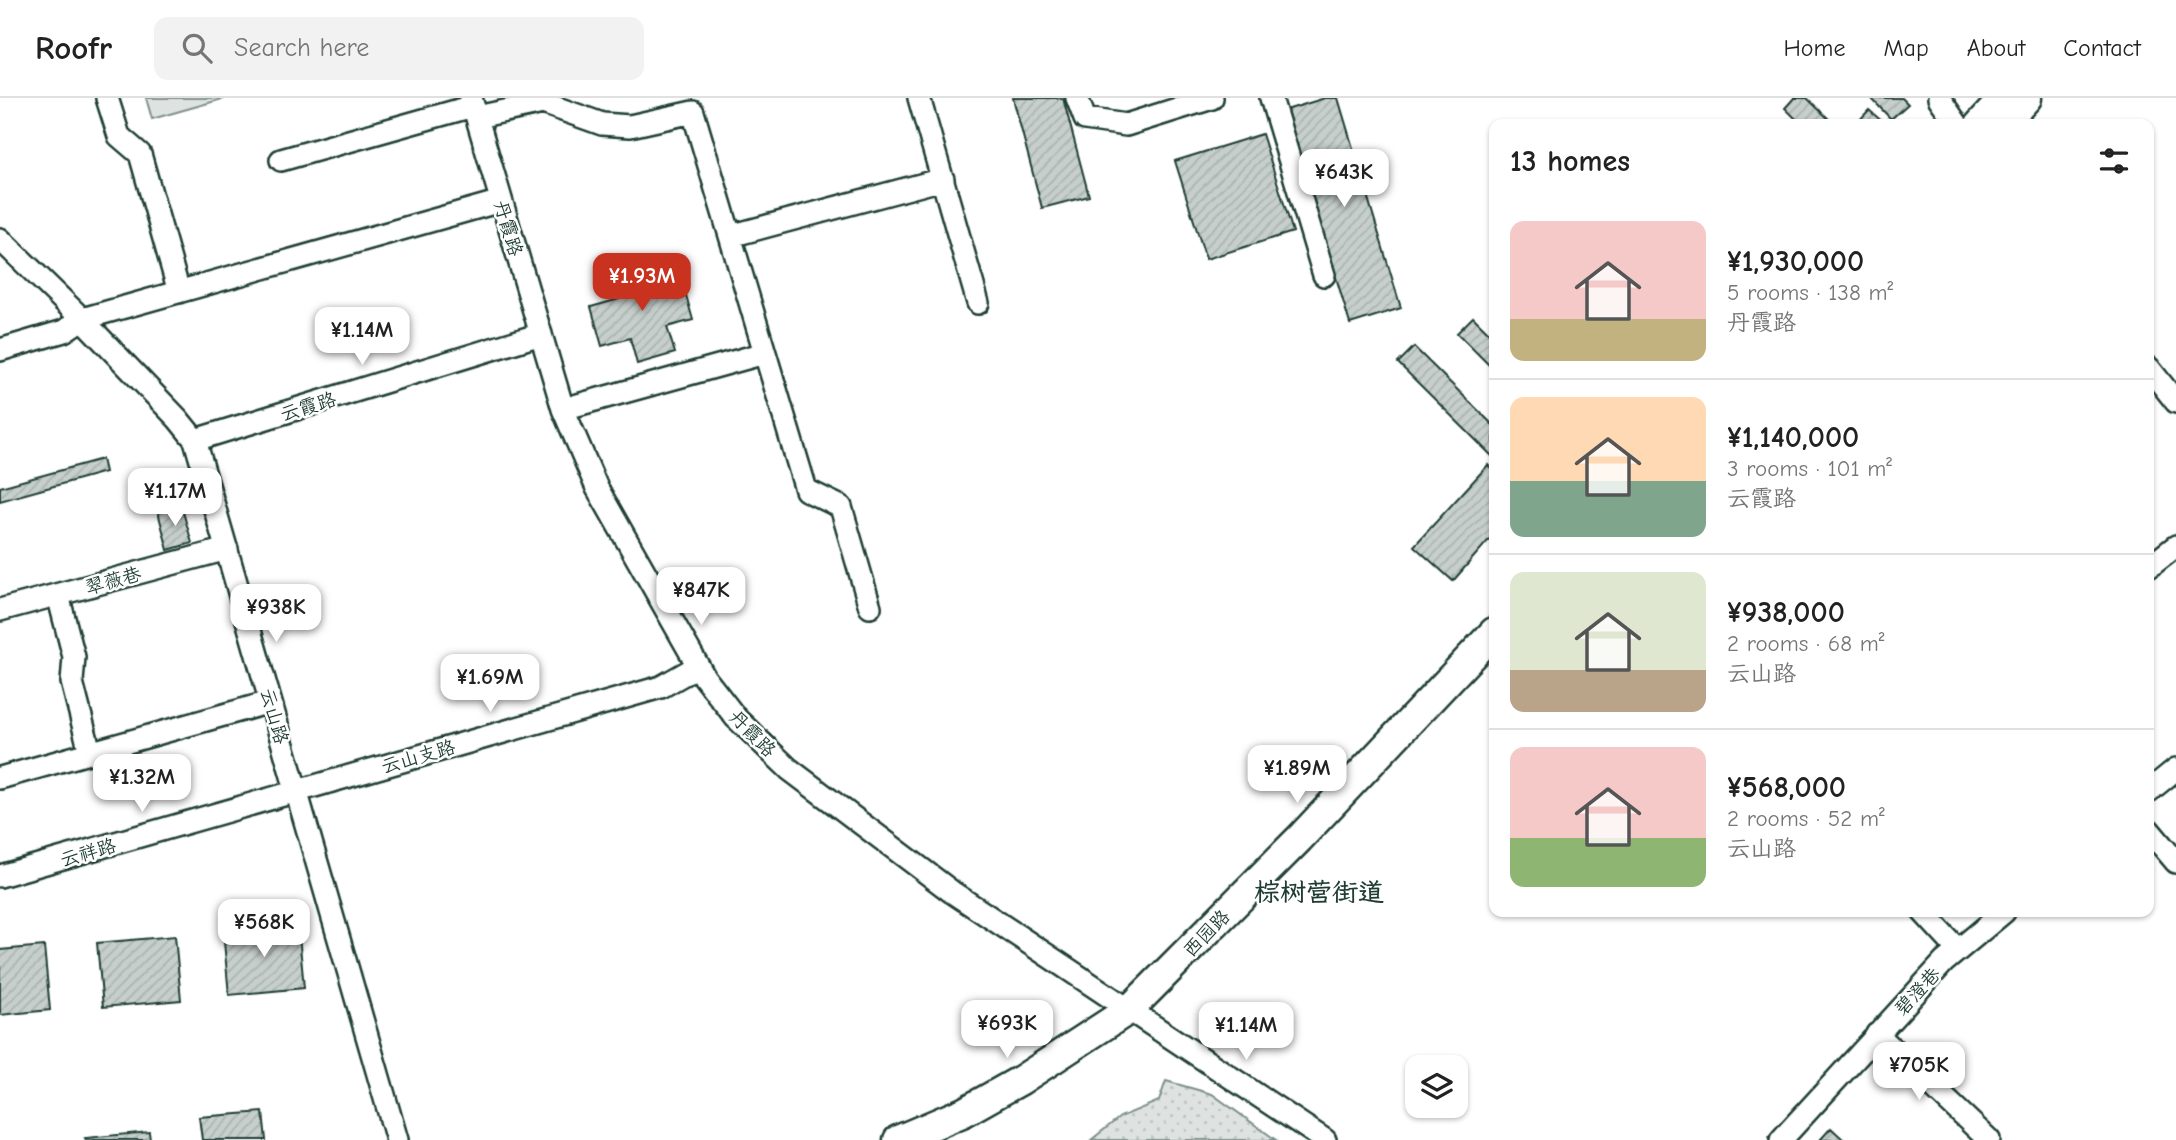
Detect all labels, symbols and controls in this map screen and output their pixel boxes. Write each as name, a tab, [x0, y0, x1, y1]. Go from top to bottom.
search box	[154, 17, 644, 80]
text: Roofr	[35, 29, 112, 67]
icon: search	[178, 29, 216, 67]
text: Search here	[234, 33, 369, 63]
text: Home	[1784, 34, 1845, 62]
text: Map	[1883, 34, 1929, 62]
text: About	[1967, 34, 2025, 62]
text: Contact	[2063, 34, 2141, 62]
icon: filters	[2095, 142, 2133, 180]
text: 13 homes	[1510, 144, 1630, 179]
pin: ¥643K	[1295, 150, 1393, 209]
text: ¥643K	[1315, 158, 1373, 185]
street label: 丹霞路	[489, 198, 527, 259]
text: ¥1,930,000	[1727, 244, 1864, 279]
icon: home	[1566, 249, 1650, 333]
pin: ¥1.93M	[585, 254, 699, 313]
text: ¥1.93M	[609, 262, 675, 289]
text: 5 rooms · 138 m²	[1727, 279, 1893, 306]
pin: ¥1.14M	[305, 308, 419, 367]
text: 丹霞路	[1727, 309, 1796, 336]
text: ¥1.14M	[331, 316, 393, 343]
street label: 云霞路	[278, 388, 339, 426]
text: ¥1,140,000	[1727, 420, 1859, 455]
icon: home	[1566, 425, 1650, 509]
text: 3 rooms · 101 m²	[1727, 455, 1892, 482]
pin: ¥1.17M	[118, 468, 232, 528]
text: ¥1.17M	[144, 477, 206, 504]
text: 云霞路	[1727, 485, 1796, 512]
street label: 翠薇巷	[83, 563, 144, 599]
pin: ¥847K	[652, 568, 750, 627]
text: ¥847K	[672, 576, 730, 603]
pin: ¥938K	[227, 584, 325, 644]
text: ¥938K	[246, 593, 306, 620]
text: ¥938,000	[1727, 595, 1845, 630]
icon: home	[1566, 600, 1650, 684]
text: 2 rooms · 68 m²	[1727, 630, 1885, 657]
pin: ¥1.69M	[433, 654, 547, 714]
text: 云山路	[1727, 660, 1796, 687]
text: ¥1.69M	[456, 663, 524, 690]
street label: 云山路	[256, 686, 292, 747]
street label: 丹霞路	[724, 706, 780, 762]
street label: 云山支路	[379, 736, 458, 778]
pin: ¥1.89M	[1240, 746, 1354, 805]
pin: ¥1.32M	[85, 754, 199, 814]
text: ¥1.89M	[1264, 754, 1330, 781]
text: ¥1.32M	[109, 763, 175, 790]
text: ¥568,000	[1727, 770, 1846, 805]
icon: home	[1566, 775, 1650, 859]
text: 2 rooms · 52 m²	[1727, 805, 1885, 832]
street label: 云祥路	[58, 835, 119, 871]
text: 云山路	[1727, 835, 1796, 862]
district label: 棕树营街道	[1254, 878, 1384, 908]
pin: ¥568K	[215, 900, 313, 959]
street label: 西园路	[1179, 906, 1234, 962]
text: ¥568K	[234, 908, 294, 935]
street label: 碧澄巷	[1890, 963, 1945, 1020]
pin: ¥693K	[958, 1000, 1056, 1060]
pin: ¥1.14M	[1189, 1002, 1303, 1062]
text: ¥693K	[977, 1009, 1037, 1036]
text: ¥1.14M	[1215, 1011, 1277, 1038]
pin: ¥705K	[1870, 1042, 1968, 1102]
text: ¥705K	[1889, 1051, 1949, 1078]
map controls	[1405, 1055, 1468, 1118]
button: layers	[1405, 1055, 1468, 1118]

